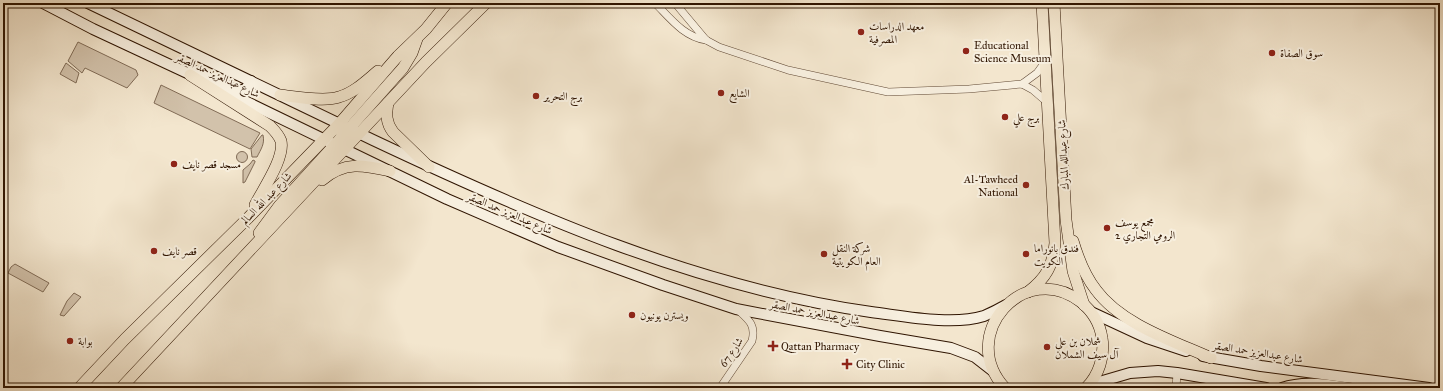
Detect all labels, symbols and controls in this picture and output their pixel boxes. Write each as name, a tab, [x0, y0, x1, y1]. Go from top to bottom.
place label: معهد الدراسات المصرفية	[869, 20, 924, 47]
marker: معهد الدراسات المصرفية	[856, 27, 866, 37]
place label: Educational Science Museum	[974, 39, 1052, 65]
marker: Educational Science Museum	[961, 46, 971, 56]
place label: سوق الصفاة	[1280, 47, 1323, 60]
marker: سوق الصفاة	[1267, 48, 1277, 58]
street label: شارع عبدالعزيز حمد الصقر	[172, 50, 262, 103]
place label: الشايع	[729, 87, 750, 103]
marker: الشايع	[716, 88, 726, 98]
place label: برج التحرير	[543, 90, 583, 107]
marker: برج التحرير	[531, 91, 541, 101]
place label: برج علي	[1013, 111, 1040, 128]
marker: برج علي	[1000, 112, 1010, 122]
street label: شارع عبدالله المبارك	[1055, 119, 1075, 191]
place label: مسجد قصر نايف	[182, 158, 241, 172]
marker: مسجد قصر نايف	[169, 159, 179, 169]
street label: شارع عبد الله السالم	[236, 167, 297, 229]
place label: Al-Tawheed National	[963, 173, 1018, 199]
marker: Al-Tawheed National	[1021, 180, 1031, 190]
street label: شارع عبدالعزيز حمد الصقر	[463, 189, 554, 240]
place label: مجمع يوسف الرومي التجاري 2	[1115, 216, 1175, 244]
marker: مجمع يوسف الرومي التجاري 2	[1102, 223, 1112, 233]
place label: شركة النقل العام الكويتية	[832, 241, 881, 271]
place label: فندق بانوراما الكويت	[1034, 242, 1079, 268]
place label: قصر نايف	[162, 245, 197, 259]
marker: قصر نايف	[149, 246, 159, 256]
marker: شركة النقل العام الكويتية	[819, 249, 829, 259]
marker: فندق بانوراما الكويت	[1021, 249, 1031, 259]
street label: شارع عبدالعزيز حمد الصقر	[767, 297, 861, 330]
place label: ويسترن يونيون	[640, 309, 689, 322]
marker: ويسترن يونيون	[627, 310, 637, 320]
place label: بوابة	[78, 335, 93, 348]
street label: شارع 67	[717, 335, 749, 371]
place label: شملان بن علي آل سيف الشملان	[1055, 335, 1120, 361]
marker: بوابة	[65, 336, 75, 346]
street label: شارع عبدالعزيز حمد الصقر	[1211, 339, 1304, 369]
place label: Qattan Pharmacy	[781, 340, 860, 353]
marker: Qattan Pharmacy	[768, 341, 778, 351]
marker: شملان بن علي آل سيف الشملان	[1042, 342, 1052, 352]
marker: City Clinic	[841, 358, 853, 370]
place label: City Clinic	[856, 358, 905, 371]

